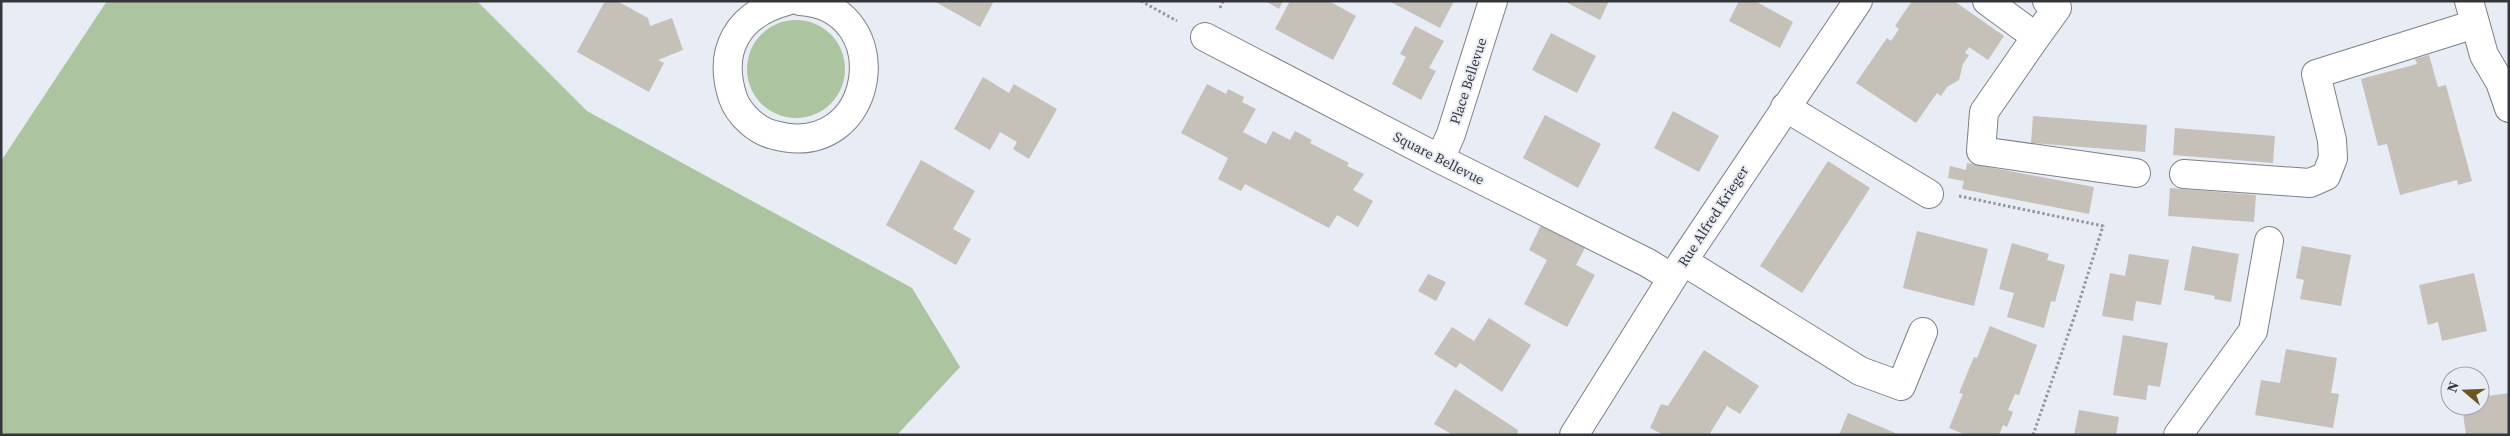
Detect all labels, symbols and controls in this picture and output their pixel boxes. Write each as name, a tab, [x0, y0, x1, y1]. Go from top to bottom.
street label: Place Bellevue	[1445, 35, 1491, 127]
street label: Square Bellevue	[1390, 126, 1488, 190]
street label: Rue Alfred Krieger	[1673, 162, 1753, 270]
north arrow	[2440, 366, 2490, 416]
text: N	[2442, 379, 2464, 395]

